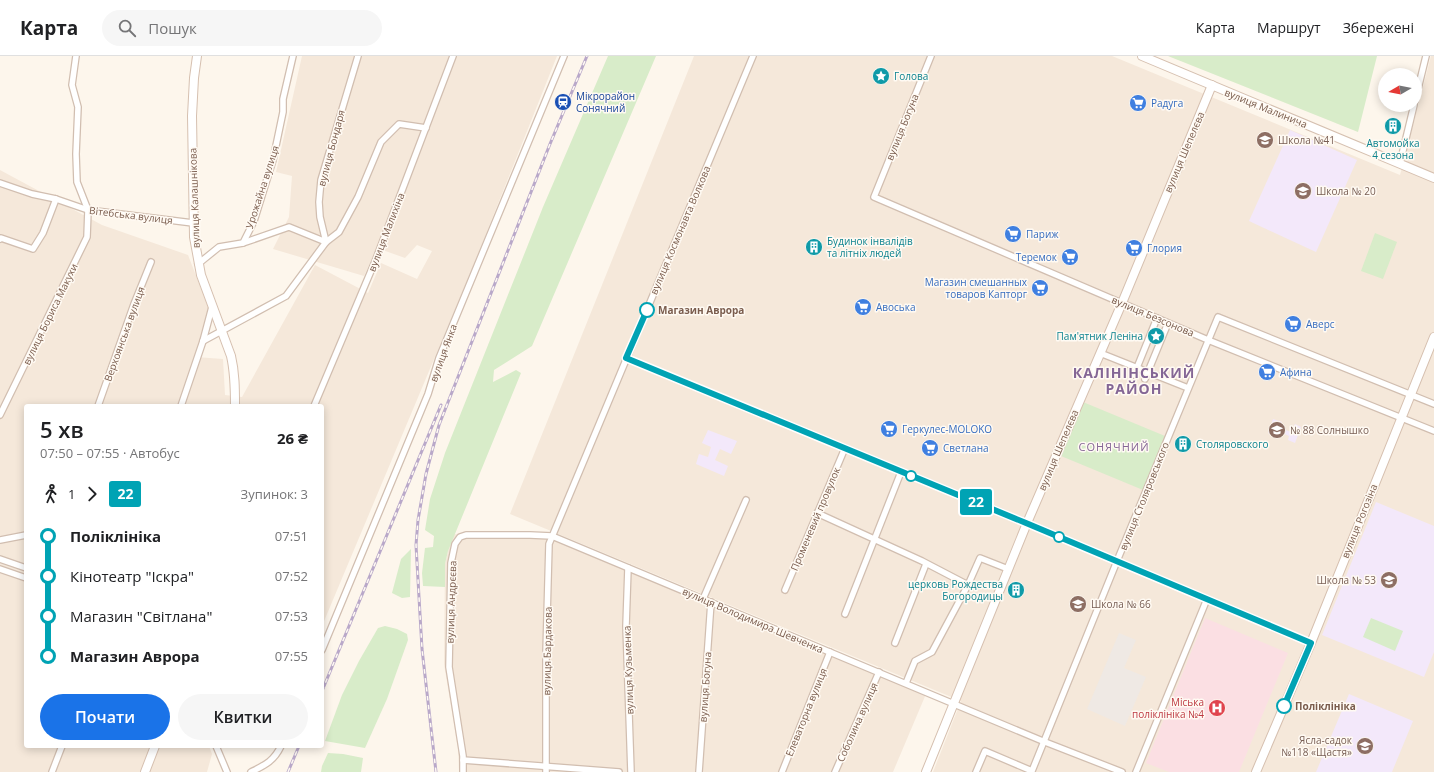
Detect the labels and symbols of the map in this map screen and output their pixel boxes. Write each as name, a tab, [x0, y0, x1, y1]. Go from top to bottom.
place icon: Голова	[871, 66, 891, 86]
north arrow	[1378, 68, 1422, 112]
place label: Голова	[894, 69, 928, 83]
street label: вулиця Малинича	[1223, 85, 1309, 131]
place label: Мікрорайон Сонячний	[576, 89, 635, 115]
station icon: Мікрорайон Сонячний	[553, 92, 573, 112]
street label: вулиця Богуна	[882, 92, 922, 162]
supermarket icon: Радуга	[1128, 93, 1148, 113]
place label: Радуга	[1151, 96, 1183, 110]
street label: вулиця Бондаря	[314, 108, 348, 188]
street label: вулиця Шепелєва	[1161, 109, 1207, 195]
building icon: Автомойка 4 сезона	[1383, 116, 1403, 136]
school or university icon: Школа №41	[1255, 130, 1275, 150]
place label: Школа №41	[1278, 133, 1335, 147]
place label: Автомойка 4 сезона	[1366, 136, 1420, 162]
street label: Урожайна вулиця	[242, 144, 282, 230]
street label: вулиця Калашнікова	[185, 148, 203, 248]
street label: вулиця Космонавта Волкова	[646, 163, 714, 297]
school or university icon: Школа № 20	[1293, 181, 1313, 201]
place label: Школа № 20	[1316, 184, 1376, 198]
street label: вулиця Малихіна	[365, 191, 407, 273]
street label: Вітебська вулиця	[89, 203, 173, 227]
supermarket icon: Париж	[1003, 224, 1023, 244]
place label: Париж	[1026, 227, 1059, 241]
place label: Будинок інвалідів та літніх людей	[827, 234, 913, 260]
building icon: Будинок інвалідів та літніх людей	[804, 237, 824, 257]
supermarket icon: Глория	[1124, 238, 1144, 258]
place label: Глория	[1147, 241, 1182, 255]
supermarket icon: Теремок	[1060, 247, 1080, 267]
place label: Теремок	[1016, 250, 1058, 264]
street label: вулиця Бориса Макухи	[19, 261, 81, 367]
place label: Магазин смешанных товаров Капторг	[925, 275, 1028, 301]
supermarket icon: Магазин смешанных товаров Капторг	[1030, 278, 1050, 298]
street label: Верхоянська вулиця	[100, 285, 148, 383]
street label: вулиця Безсонова	[1110, 292, 1196, 340]
supermarket icon: Авоська	[853, 297, 873, 317]
place label: Авоська	[876, 300, 916, 314]
marker: Магазин Аврора	[639, 302, 655, 318]
place label: Магазин Аврора	[658, 303, 744, 317]
supermarket icon: Аверс	[1283, 314, 1303, 334]
place label: Аверс	[1306, 317, 1335, 331]
street label: вулиця Янка	[426, 322, 460, 384]
place icon: Пам'ятник Леніна	[1146, 326, 1166, 346]
place label: Пам'ятник Леніна	[1057, 329, 1143, 343]
supermarket icon: Афина	[1257, 362, 1277, 382]
district label: КАЛІНІНСЬКИЙ РАЙОН	[1073, 363, 1195, 398]
place label: Афина	[1280, 365, 1312, 379]
street label: вулиця Шепелєва	[1035, 407, 1081, 493]
supermarket icon: Геркулес-MOLOKO	[879, 419, 899, 439]
school or university icon: № 88 Солнышко	[1267, 420, 1287, 440]
place label: Геркулес-MOLOKO	[902, 422, 992, 436]
place label: № 88 Солнышко	[1290, 423, 1369, 437]
building icon: Столяровского	[1173, 434, 1193, 454]
place label: Столяровского	[1196, 437, 1268, 451]
supermarket icon: Светлана	[920, 438, 940, 458]
district label: СОНЯЧНИЙ	[1078, 439, 1150, 454]
street label: вулиця Столяровського	[1116, 440, 1172, 552]
place label: Светлана	[943, 441, 989, 455]
street label: Променевий провулок	[787, 464, 844, 573]
unlabelled marker	[905, 470, 917, 482]
street label: вулиця Рогозіна	[1338, 482, 1380, 560]
line badge: 22	[958, 489, 994, 515]
unlabelled marker	[1053, 531, 1065, 543]
street label: вулиця Андрєєва	[443, 560, 459, 644]
school or university icon: Школа № 53	[1379, 570, 1399, 590]
place label: Школа № 53	[1316, 573, 1376, 587]
place label: церковь Рождества Богородицы	[908, 577, 1003, 603]
building icon: церковь Рождества Богородицы	[1006, 580, 1026, 600]
street label: вулиця Володимира Шевченка	[680, 584, 826, 656]
school or university icon: Школа № 66	[1068, 594, 1088, 614]
place label: Школа № 66	[1091, 597, 1151, 611]
street label: вулиця Бардакова	[539, 606, 555, 696]
street label: вулиця Кузьменка	[619, 625, 637, 715]
street label: вулиця Богуна	[696, 651, 714, 723]
street label: Елеваторна вулиця	[782, 666, 830, 758]
street label: Соболина вулиця	[833, 680, 881, 764]
place label: Міська поліклініка №4	[1132, 695, 1204, 721]
hospital icon: Міська поліклініка №4	[1207, 698, 1227, 718]
marker: Поліклініка	[1276, 698, 1292, 714]
place label: Поліклініка	[1295, 699, 1356, 713]
place label: Ясла-садок №118 «Щастя»	[1281, 733, 1353, 759]
school or university icon: Ясла-садок №118 «Щастя»	[1355, 736, 1375, 756]

